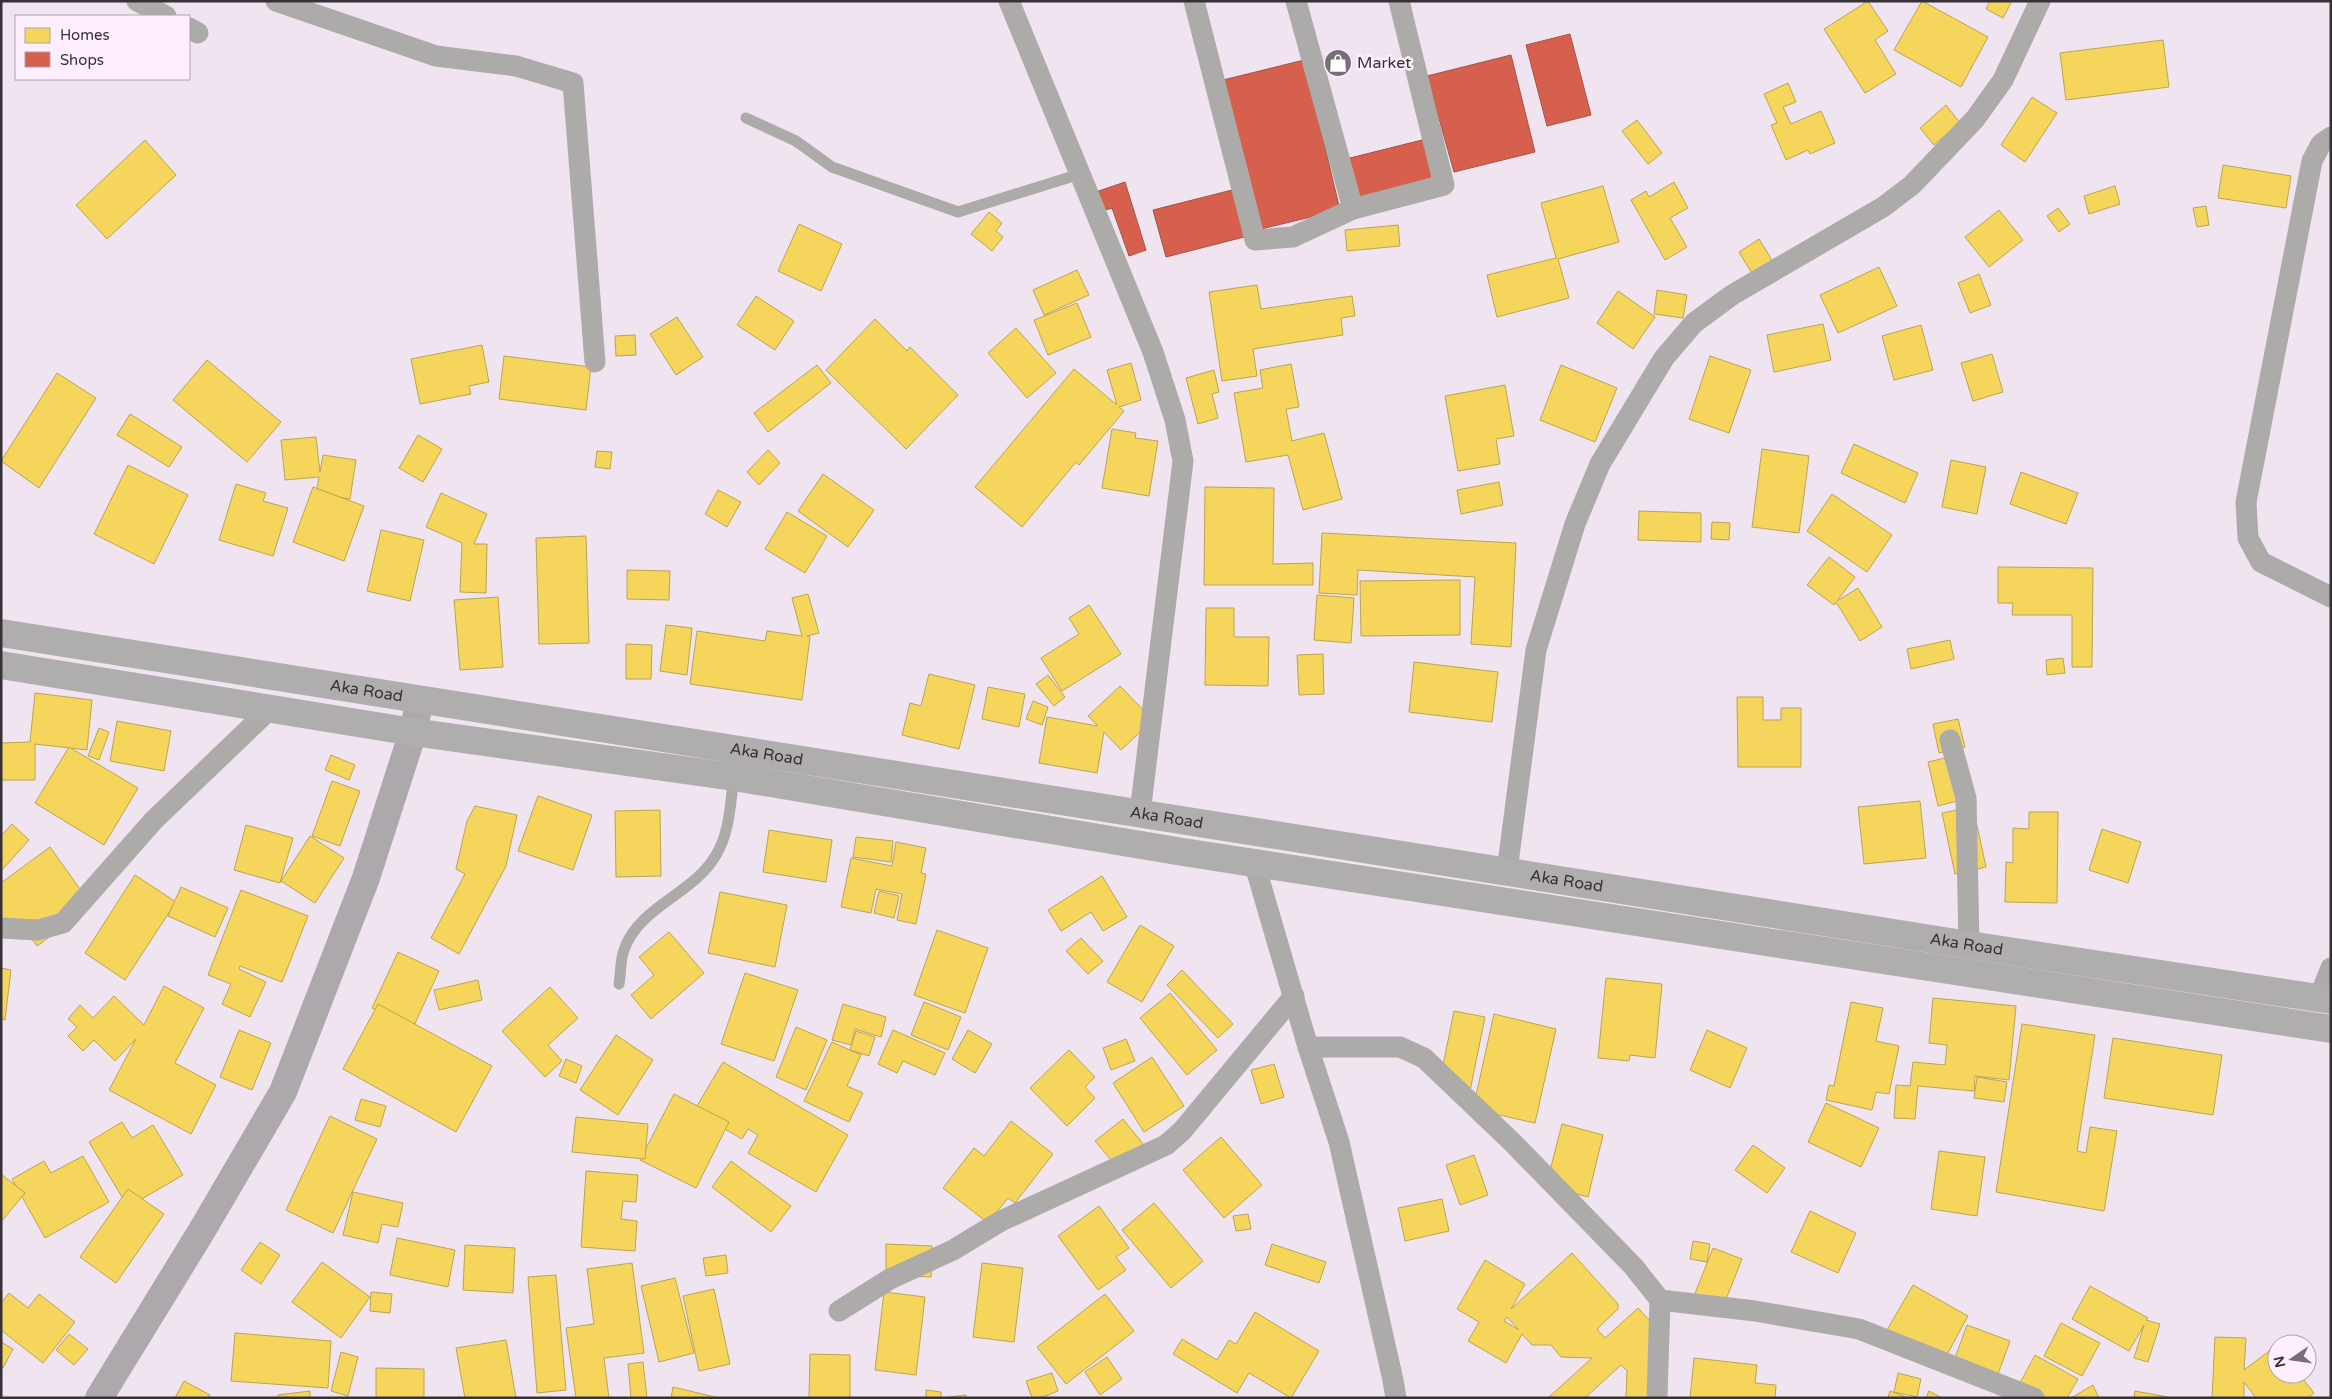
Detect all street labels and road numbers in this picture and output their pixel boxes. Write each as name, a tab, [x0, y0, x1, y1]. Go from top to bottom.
street label: Aka Road	[328, 675, 404, 707]
street label: Aka Road	[728, 739, 804, 770]
street label: Aka Road	[1128, 802, 1204, 833]
street label: Aka Road	[1528, 866, 1604, 897]
street label: Aka Road	[1928, 929, 2004, 960]

